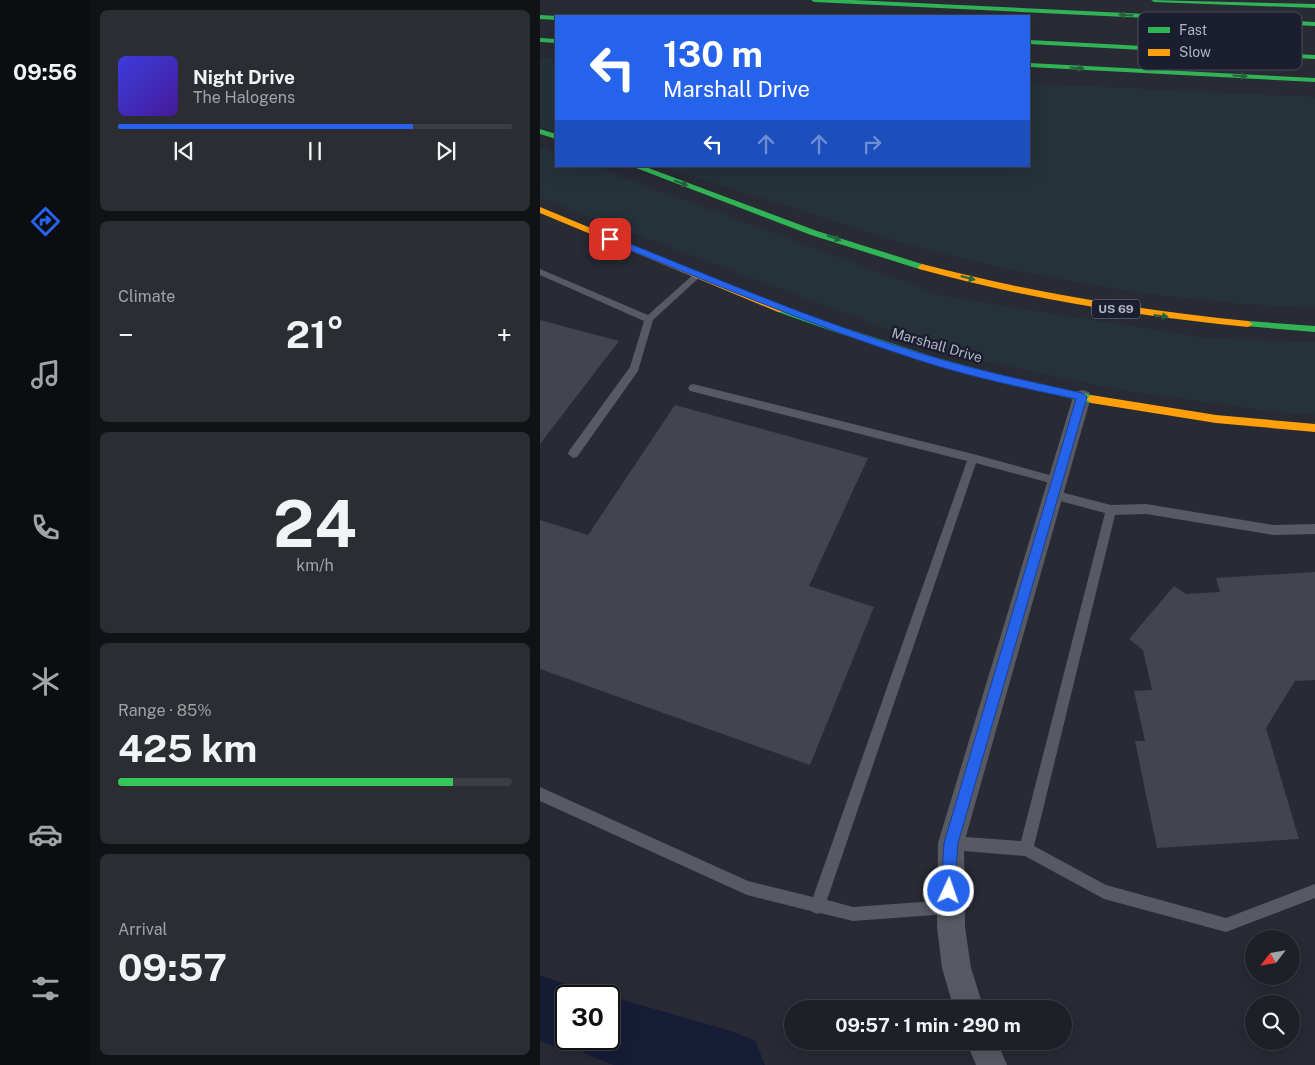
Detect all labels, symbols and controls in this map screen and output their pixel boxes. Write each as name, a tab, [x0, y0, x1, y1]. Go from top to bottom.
one-way arrow	[1118, 11, 1134, 19]
legend	[1138, 12, 1302, 70]
text: Fast	[1179, 22, 1207, 38]
text: 130 m	[663, 34, 763, 75]
icon: left	[580, 35, 645, 100]
text: Slow	[1179, 44, 1211, 60]
text: 09:56	[13, 59, 77, 85]
one-way arrow	[1070, 64, 1086, 72]
text: Night Drive	[193, 66, 295, 88]
one-way arrow	[1232, 73, 1248, 81]
text: Marshall Drive	[663, 76, 810, 102]
text: The Halogens	[193, 88, 295, 107]
icon: left	[699, 130, 727, 158]
icon: ahead	[752, 130, 780, 158]
icon: ahead	[805, 130, 833, 158]
icon: right	[858, 130, 886, 158]
icon: previous	[170, 137, 198, 165]
icon: pause	[301, 137, 329, 165]
icon: next	[432, 137, 460, 165]
one-way arrow	[674, 179, 689, 187]
icon: directions	[28, 204, 63, 239]
pin	[589, 218, 631, 260]
icon: arrive	[596, 225, 624, 253]
one-way arrow	[826, 235, 841, 243]
one-way arrow	[960, 275, 975, 283]
text: Climate	[118, 287, 175, 306]
road number: US 69	[1092, 300, 1140, 318]
text: 21°	[286, 312, 344, 357]
one-way arrow	[1154, 312, 1170, 320]
text: −	[118, 318, 134, 351]
text: +	[496, 318, 512, 351]
street label: Marshall Drive	[890, 324, 984, 366]
icon: music	[28, 357, 63, 392]
text: 24	[273, 485, 357, 562]
icon: phone	[28, 510, 63, 545]
text: km/h	[296, 556, 334, 575]
icon: climate	[28, 664, 63, 699]
text: Range · 85%	[118, 701, 212, 720]
text: 425 km	[118, 726, 257, 771]
icon: car	[28, 817, 63, 852]
position arrow	[922, 864, 974, 916]
text: Arrival	[118, 920, 167, 939]
north arrow	[1245, 930, 1300, 985]
map controls	[1245, 930, 1300, 1050]
text: 09:57	[118, 945, 227, 990]
icon: filters	[28, 971, 63, 1006]
speed limit sign: 30	[555, 985, 620, 1050]
button: search	[1245, 995, 1300, 1050]
text: 09:57 · 1 min · 290 m	[835, 1014, 1021, 1036]

